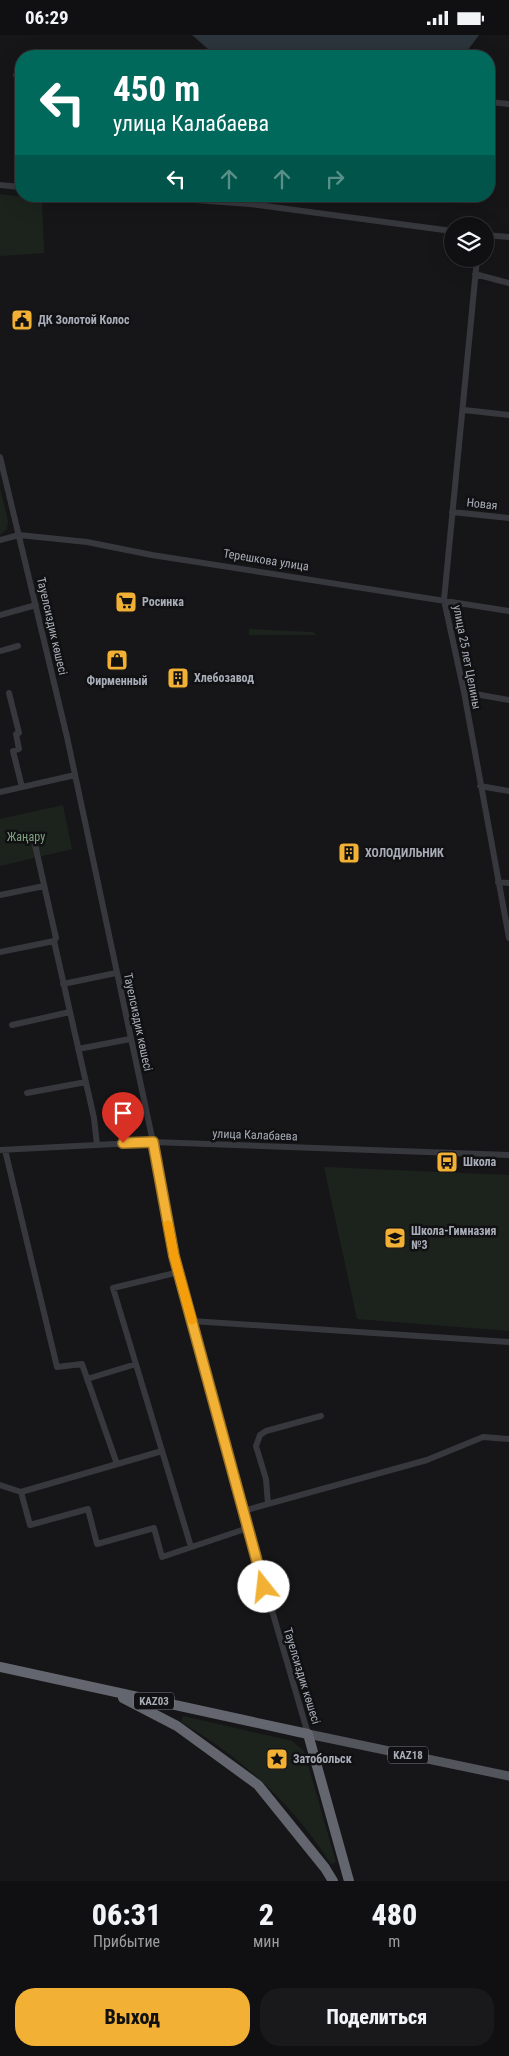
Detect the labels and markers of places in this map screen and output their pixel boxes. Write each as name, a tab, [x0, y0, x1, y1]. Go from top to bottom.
public building icon: ДК Золотой Колос	[10, 308, 34, 332]
place label: ДК Золотой Колос	[38, 313, 130, 327]
supermarket icon: Росинка	[114, 590, 138, 614]
place label: Росинка	[142, 595, 184, 609]
shop icon: Фирменный	[105, 648, 129, 672]
building icon: Хлебозавод	[166, 666, 190, 690]
place label: Хлебозавод	[194, 671, 254, 685]
place label: Фирменный	[86, 674, 148, 688]
building icon: ХОЛОДИЛЬНИК	[337, 841, 361, 865]
place label: ХОЛОДИЛЬНИК	[365, 846, 444, 860]
pin	[102, 1092, 144, 1143]
bus stop icon: Школа	[435, 1150, 459, 1174]
place label: Школа	[463, 1155, 497, 1169]
place label: Школа-Гимназия №3	[411, 1224, 496, 1252]
school or university icon: Школа-Гимназия №3	[383, 1226, 407, 1250]
place icon: Затобольск	[265, 1747, 289, 1771]
place label: Затобольск	[293, 1752, 352, 1766]

